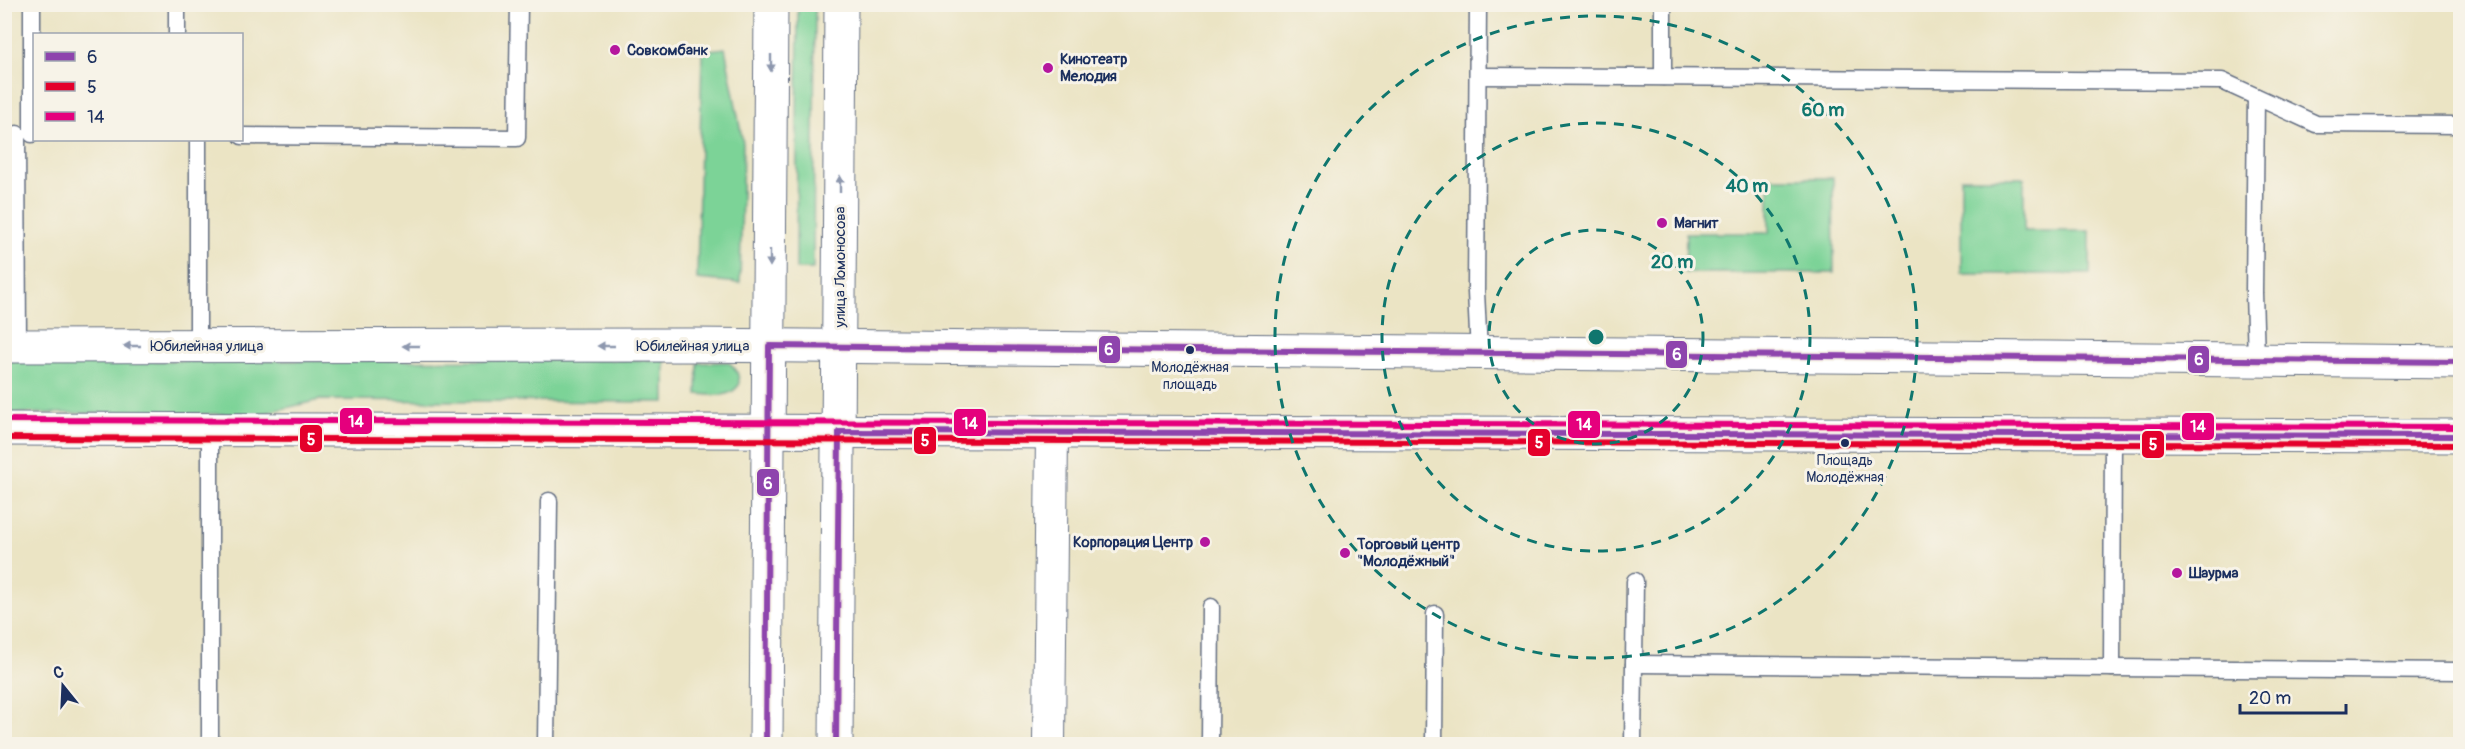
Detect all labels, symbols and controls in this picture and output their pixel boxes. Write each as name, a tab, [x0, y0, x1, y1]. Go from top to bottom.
legend	[33, 33, 243, 141]
place label: Совкомбанк	[627, 41, 708, 60]
marker: Совкомбанк	[608, 43, 622, 57]
text: 6	[87, 46, 97, 69]
place label: Кинотеатр Мелодия	[1060, 50, 1127, 86]
one-way arrow	[766, 53, 776, 72]
marker: Кинотеатр Мелодия	[1041, 61, 1055, 75]
text: 5	[87, 76, 97, 99]
text: 60 m	[1802, 99, 1844, 122]
text: 14	[87, 106, 105, 129]
one-way arrow	[835, 175, 845, 194]
text: 40 m	[1726, 175, 1768, 198]
street label: улица Ломоносова	[831, 206, 850, 329]
place label: Магнит	[1674, 214, 1719, 233]
marker: Магнит	[1655, 216, 1669, 230]
one-way arrow	[765, 248, 775, 267]
text: 20 m	[1651, 251, 1693, 274]
centre of rings	[1586, 327, 1606, 347]
line badge: 6	[1098, 335, 1121, 364]
street label: Юбилейная улица	[151, 337, 263, 356]
street label: Юбилейная улица	[637, 337, 749, 356]
text: 6	[1104, 340, 1114, 360]
line badge: 6	[1665, 340, 1688, 369]
one-way arrow	[122, 341, 141, 351]
one-way arrow	[401, 341, 420, 351]
one-way arrow	[596, 341, 615, 351]
marker: Молодёжная площадь	[1184, 344, 1196, 356]
text: 6	[1672, 345, 1682, 365]
line badge: 6	[2187, 345, 2210, 374]
text: 6	[2194, 350, 2204, 370]
place label: Молодёжная площадь	[1151, 359, 1229, 393]
line badge: 14	[339, 407, 373, 435]
line badge: 14	[953, 408, 987, 437]
line badge: 14	[1567, 410, 1601, 439]
text: 14	[348, 412, 364, 432]
line badge: 14	[2181, 412, 2215, 441]
text: 14	[962, 414, 978, 434]
text: 14	[1576, 415, 1592, 435]
text: 14	[2190, 417, 2206, 437]
line badge: 5	[299, 424, 323, 453]
line badge: 5	[913, 426, 937, 455]
line badge: 5	[1527, 428, 1551, 457]
text: 5	[307, 430, 316, 450]
line badge: 5	[2141, 430, 2165, 459]
text: 5	[921, 431, 930, 451]
text: 5	[1535, 433, 1544, 453]
text: 5	[2149, 435, 2158, 455]
marker: Площадь Молодёжная	[1839, 437, 1851, 449]
place label: Площадь Молодёжная	[1806, 452, 1884, 486]
line badge: 6	[756, 468, 780, 497]
text: 6	[763, 474, 773, 494]
place label: Корпорация Центр	[1073, 533, 1193, 552]
marker: Корпорация Центр	[1198, 535, 1212, 549]
place label: Торговый центр "Молодёжный"	[1356, 535, 1460, 571]
marker: Торговый центр "Молодёжный"	[1338, 546, 1352, 560]
place label: Шаурма	[2188, 564, 2239, 583]
marker: Шаурма	[2170, 566, 2184, 580]
north arrow	[33, 656, 93, 716]
text: С	[51, 662, 67, 684]
scale bar	[2240, 677, 2346, 715]
text: 20 m	[2249, 687, 2291, 710]

